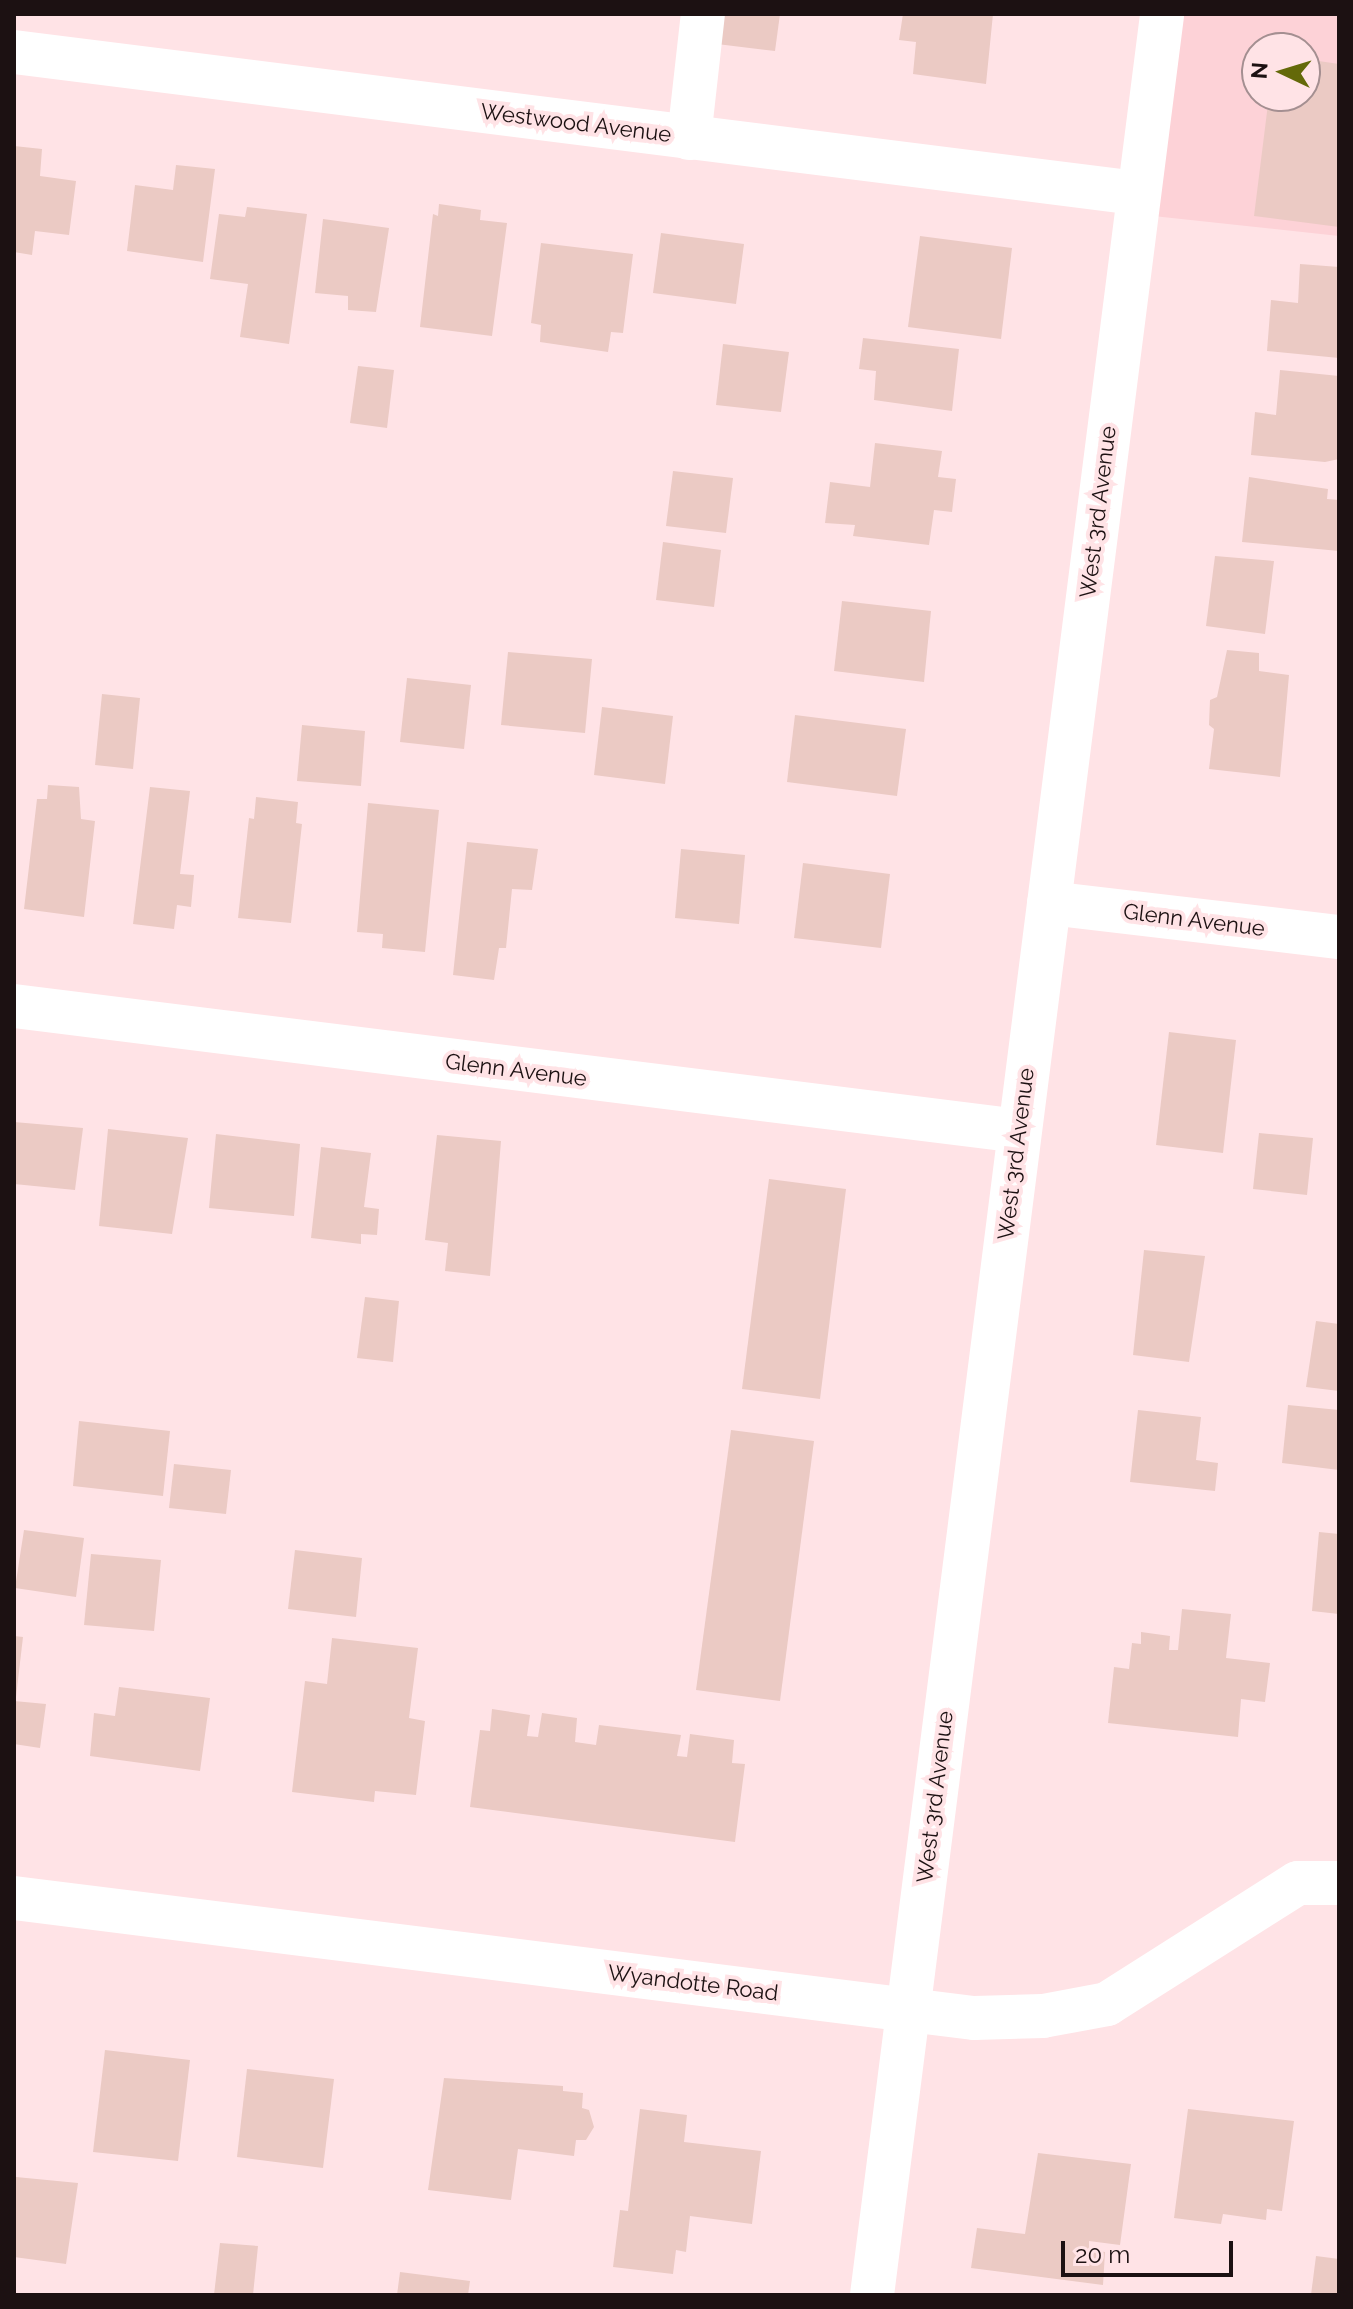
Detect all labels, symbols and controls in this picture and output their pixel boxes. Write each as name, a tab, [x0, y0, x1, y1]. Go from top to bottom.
north arrow	[1241, 32, 1321, 112]
text: N	[1245, 61, 1273, 80]
street label: Westwood Avenue	[479, 98, 673, 148]
street label: West 3rd Avenue	[1074, 424, 1122, 600]
street label: Glenn Avenue	[1121, 898, 1267, 942]
street label: Glenn Avenue	[443, 1048, 589, 1092]
street label: West 3rd Avenue	[992, 1066, 1040, 1242]
street label: West 3rd Avenue	[911, 1709, 959, 1885]
street label: Wyandotte Road	[606, 1959, 780, 2007]
scale bar	[1065, 2225, 1237, 2275]
text: 20 m	[1075, 2240, 1130, 2269]

